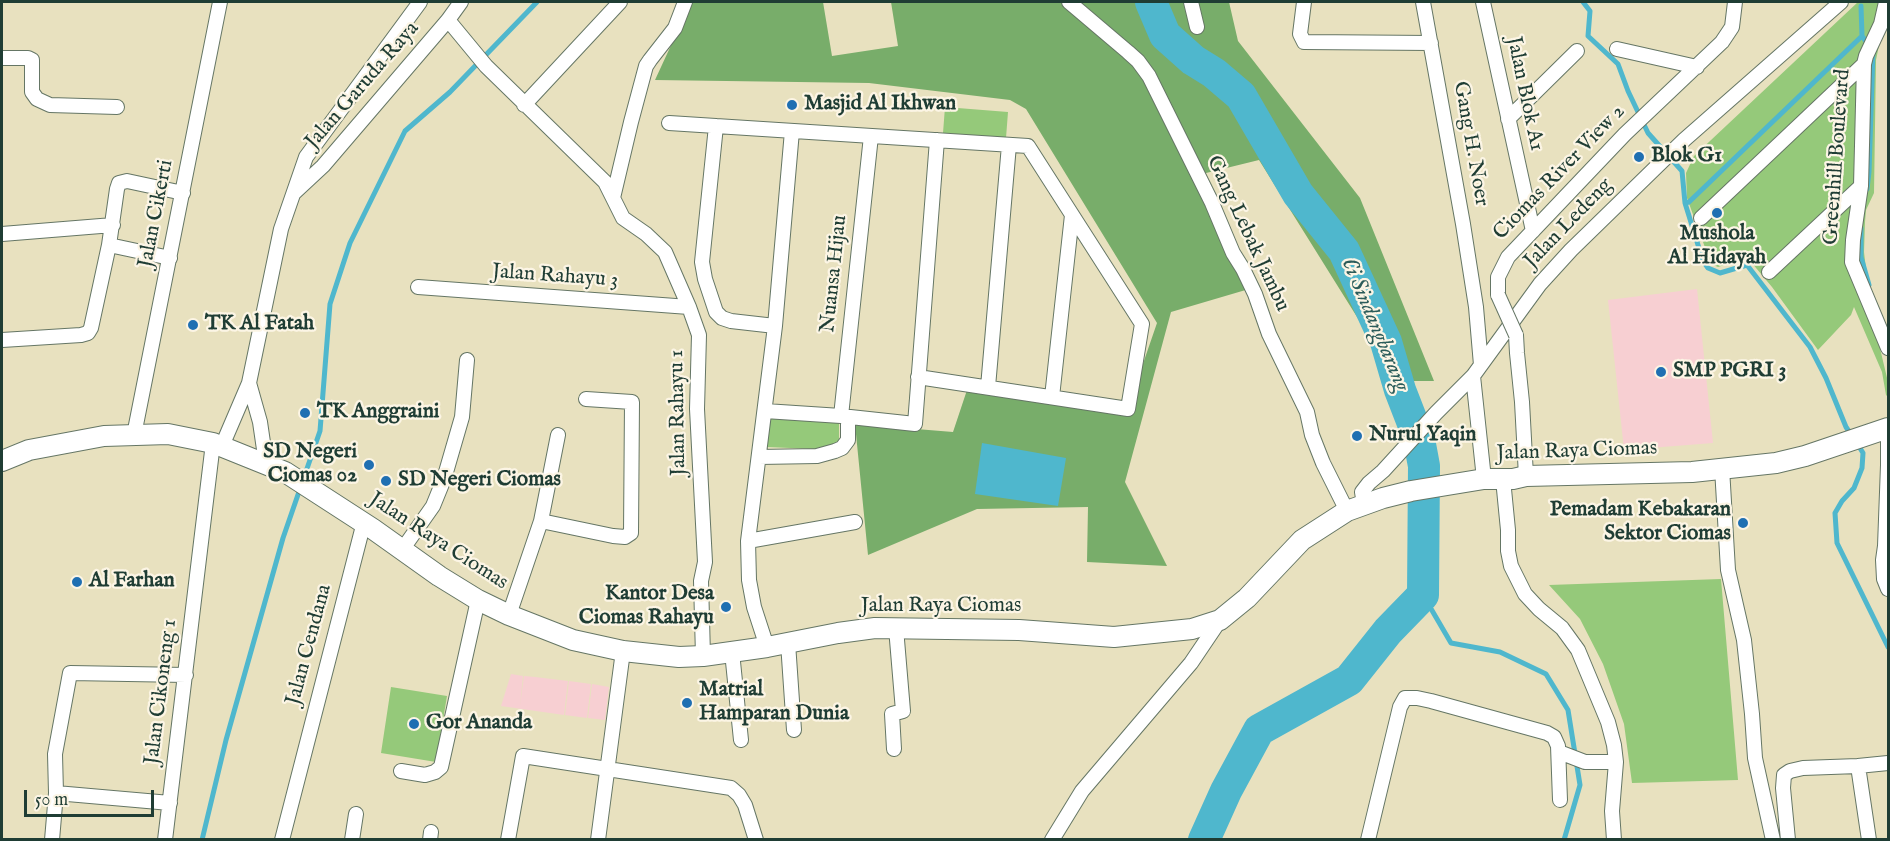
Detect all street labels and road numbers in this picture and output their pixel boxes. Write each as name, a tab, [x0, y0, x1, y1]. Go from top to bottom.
street label: Jalan Garuda Raya	[301, 17, 425, 155]
street label: Jalan Blok A1	[1500, 35, 1548, 153]
street label: Greenhill Boulevard	[1819, 68, 1857, 246]
street label: Gang H. Noer	[1447, 80, 1493, 208]
street label: Ciomas River View 2	[1489, 100, 1631, 246]
street label: Gang Lebak Jambu	[1200, 152, 1294, 316]
street label: Jalan Cikerti	[134, 158, 180, 270]
street label: Jalan Ledeng	[1520, 174, 1618, 274]
street label: Nuansa Hijau	[816, 214, 854, 334]
street label: Jalan Rahayu 3	[491, 260, 619, 294]
street label: Jalan Rahayu 1	[665, 350, 693, 476]
street label: Jalan Raya Ciomas	[1496, 437, 1658, 467]
street label: Jalan Raya Ciomas	[364, 488, 512, 596]
street label: Jalan Cendana	[282, 582, 338, 708]
street label: Jalan Raya Ciomas	[861, 594, 1021, 620]
street label: Jalan Cikoneng 1	[141, 618, 183, 766]

